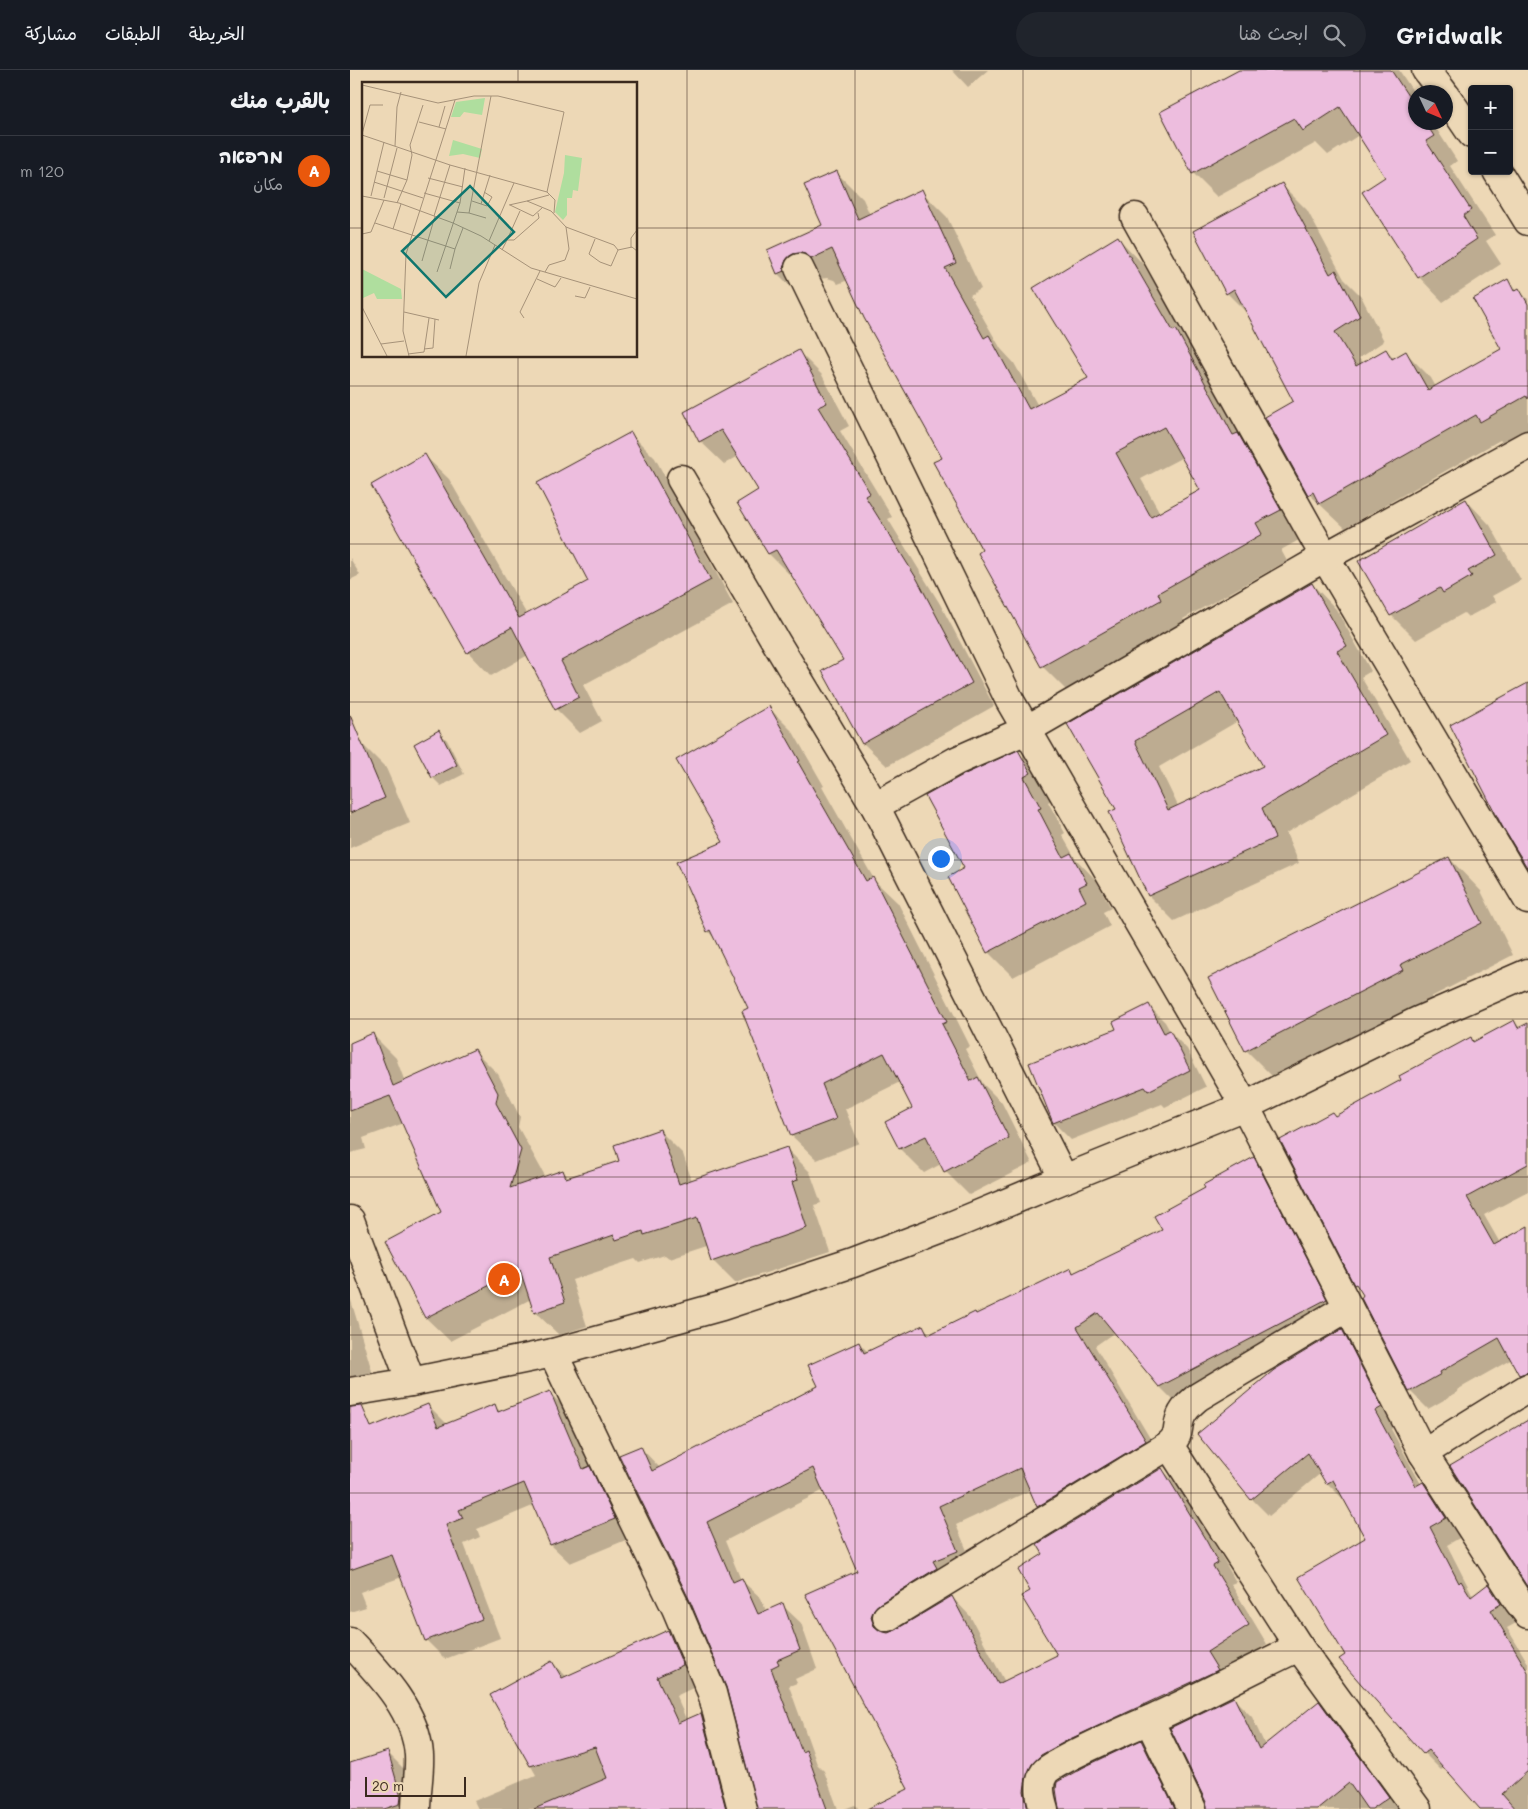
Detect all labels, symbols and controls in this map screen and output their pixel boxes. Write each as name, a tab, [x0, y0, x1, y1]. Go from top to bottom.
search box	[1016, 12, 1366, 57]
text: Gridwalk	[1396, 19, 1503, 50]
text: ابحث هنا	[1238, 20, 1308, 45]
text: مشاركة	[25, 21, 77, 45]
text: الطبقات	[105, 21, 161, 45]
text: الخريطة	[189, 21, 245, 45]
icon: search	[1320, 21, 1348, 49]
inset map	[362, 82, 638, 358]
north arrow	[1408, 85, 1453, 130]
map controls	[1468, 85, 1513, 175]
button: +	[1468, 85, 1513, 130]
text: بالقرب منك	[230, 86, 330, 113]
button: −	[1468, 130, 1513, 175]
text: מרפאה	[219, 143, 283, 168]
text: 120 m	[20, 160, 64, 181]
text: A	[308, 160, 320, 181]
text: مكان	[253, 173, 283, 194]
your location	[928, 846, 954, 872]
pin: A	[488, 1260, 520, 1298]
scale bar	[365, 1774, 466, 1797]
text: 20 m	[372, 1776, 404, 1795]

